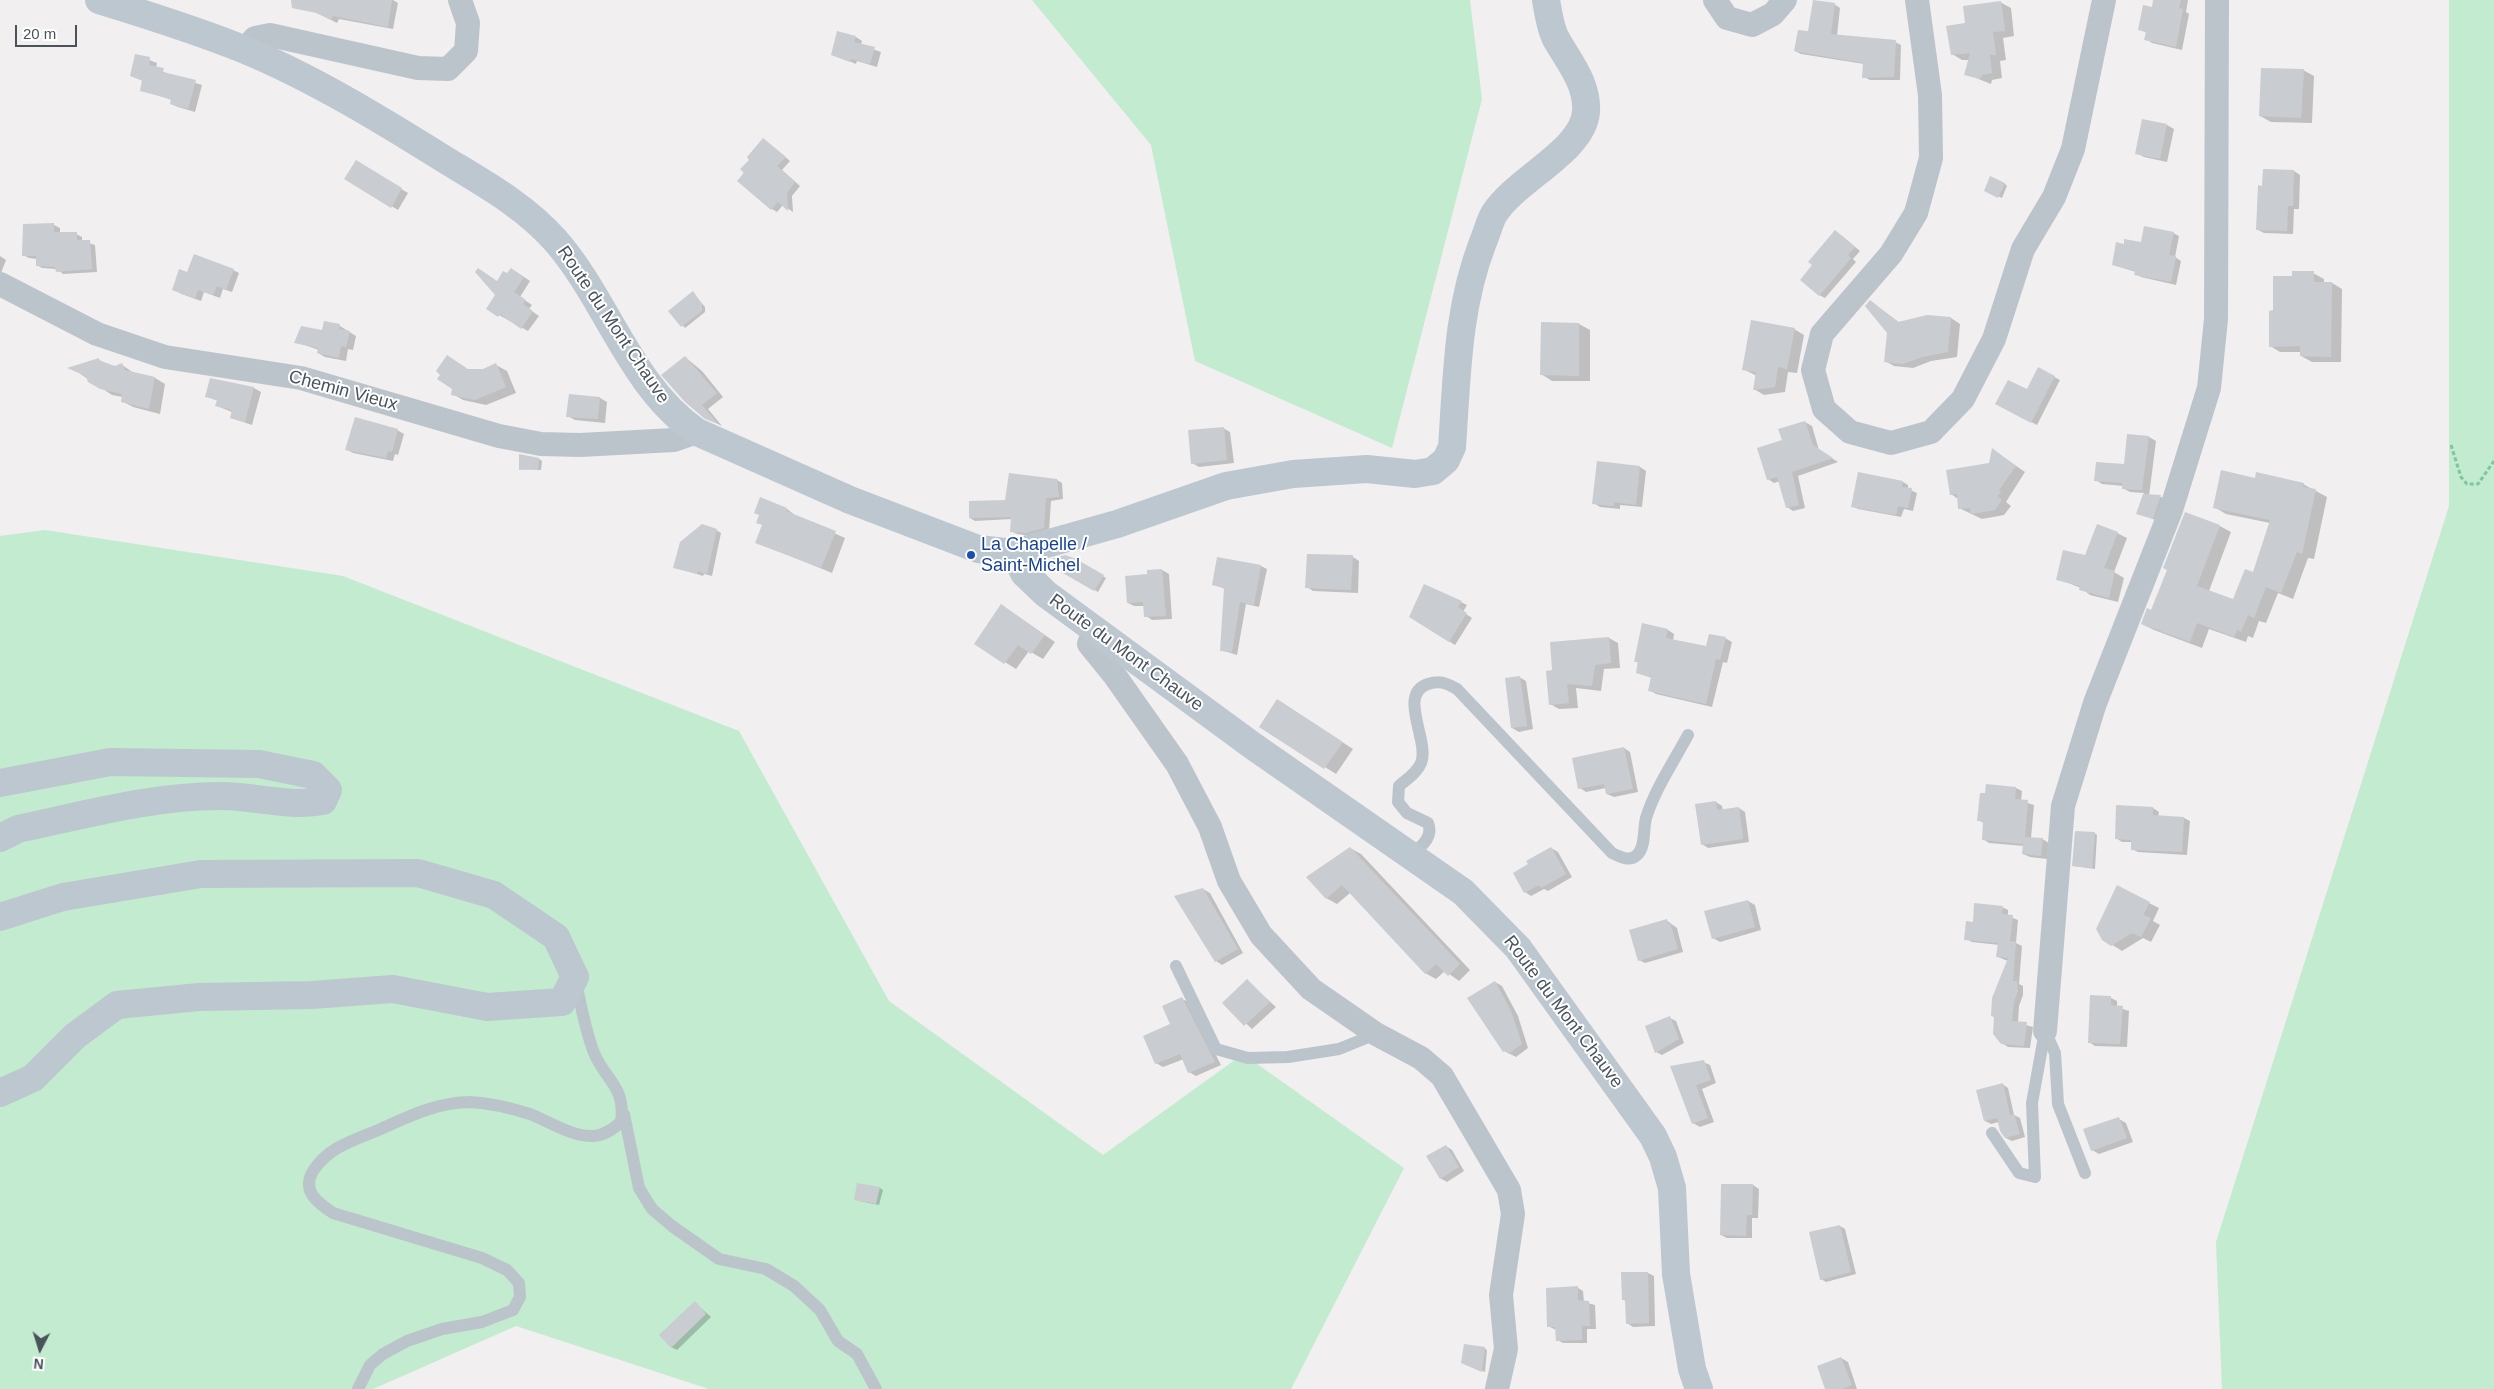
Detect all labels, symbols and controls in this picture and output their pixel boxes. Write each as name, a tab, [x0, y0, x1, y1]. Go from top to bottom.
scale bar	[18, 15, 80, 47]
text: 20 m	[23, 25, 56, 42]
street label: Route du Mont Chauve	[552, 242, 674, 408]
street label: Chemin Vieux	[286, 366, 400, 416]
place label: La Chapelle / Saint-Michel	[981, 534, 1087, 576]
marker: La Chapelle / Saint-Michel	[965, 549, 977, 561]
street label: Route du Mont Chauve	[1045, 590, 1207, 716]
street label: Route du Mont Chauve	[1499, 932, 1627, 1092]
north arrow	[15, 1324, 65, 1374]
text: N	[33, 1356, 44, 1372]

